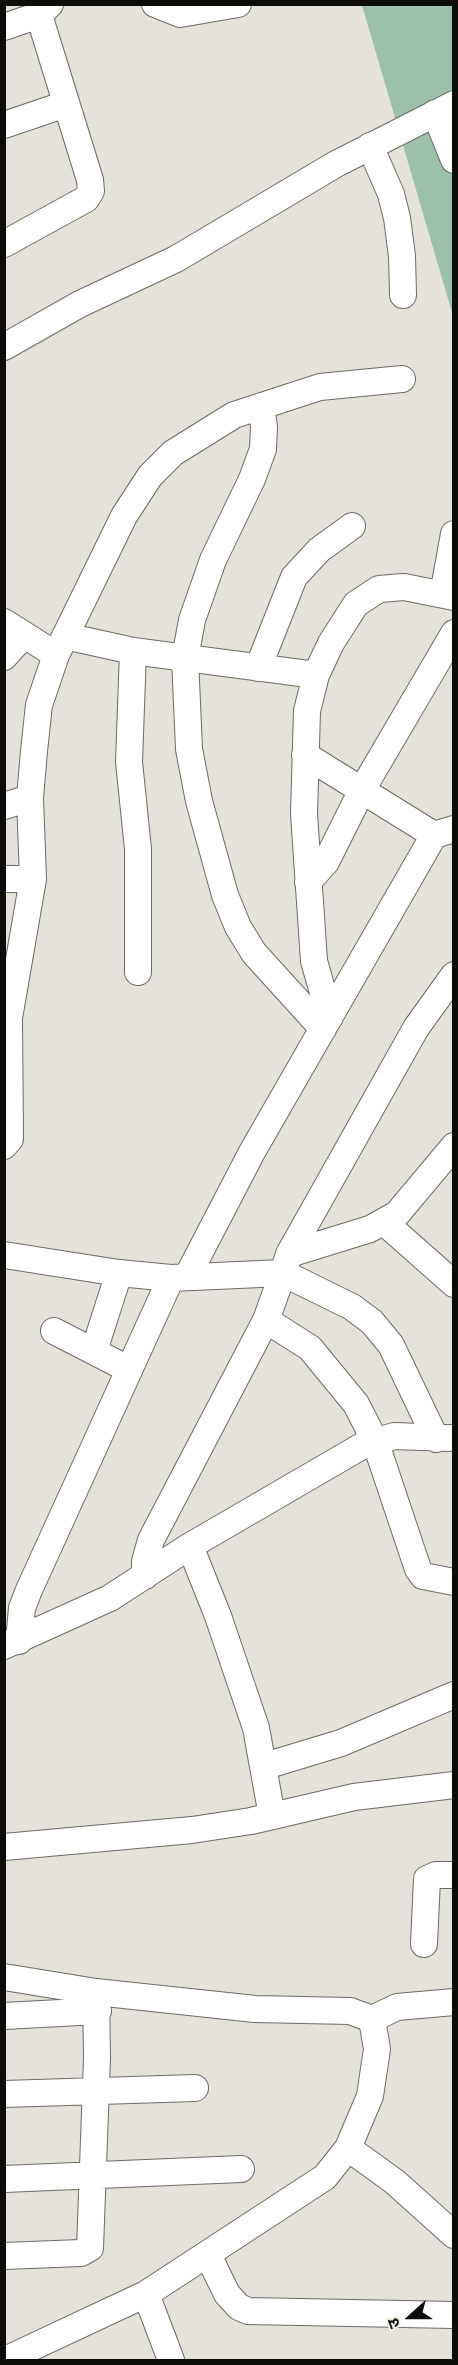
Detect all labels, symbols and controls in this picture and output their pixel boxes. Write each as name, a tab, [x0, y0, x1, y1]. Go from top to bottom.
north arrow	[380, 2287, 440, 2347]
text: उ	[382, 2315, 404, 2331]

